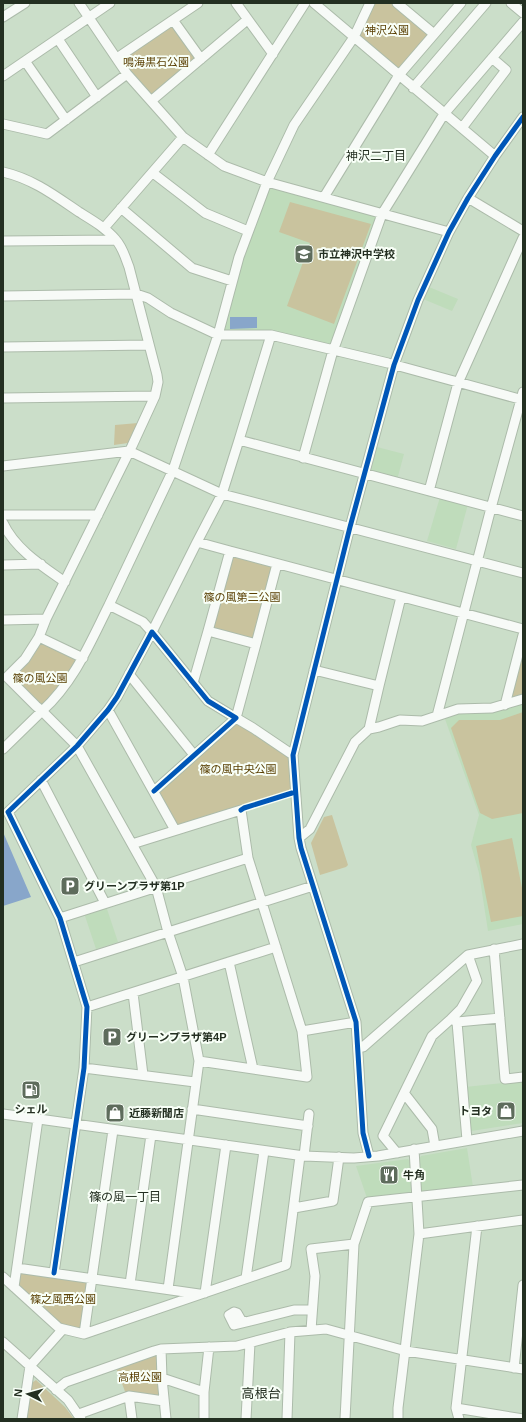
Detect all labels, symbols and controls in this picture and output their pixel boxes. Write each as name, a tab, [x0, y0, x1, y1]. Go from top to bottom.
park label: 神沢公園	[365, 24, 409, 36]
park label: 鳴海黒石公園	[123, 56, 189, 68]
district label: 神沢二丁目	[346, 149, 406, 163]
school or university icon: 市立神沢中学校	[293, 243, 315, 265]
place label: 市立神沢中学校	[318, 248, 395, 260]
park label: 篠の風第二公園	[204, 591, 281, 603]
park label: 篠の風公園	[13, 672, 68, 684]
park label: 篠の風中央公園	[200, 763, 277, 775]
parking icon: グリーンプラザ第1P	[59, 875, 81, 897]
place label: グリーンプラザ第1P	[84, 880, 185, 892]
parking icon: グリーンプラザ第4P	[101, 1026, 123, 1048]
place label: グリーンプラザ第4P	[126, 1031, 227, 1043]
fuel station icon: シェル	[20, 1079, 42, 1101]
shop icon: トヨタ	[495, 1100, 517, 1122]
shop icon: 近藤新聞店	[104, 1102, 126, 1124]
place label: シェル	[15, 1103, 48, 1115]
place label: トヨタ	[459, 1105, 492, 1117]
place label: 近藤新聞店	[129, 1107, 184, 1119]
restaurant icon: 牛角	[378, 1164, 400, 1186]
place label: 牛角	[403, 1169, 425, 1181]
district label: 篠の風一丁目	[89, 1190, 161, 1204]
park label: 篠之風西公園	[30, 1293, 96, 1305]
park label: 高根公園	[118, 1371, 162, 1383]
north arrow	[8, 1374, 48, 1414]
district label: 高根台	[241, 1386, 281, 1401]
text: N	[12, 1388, 24, 1398]

